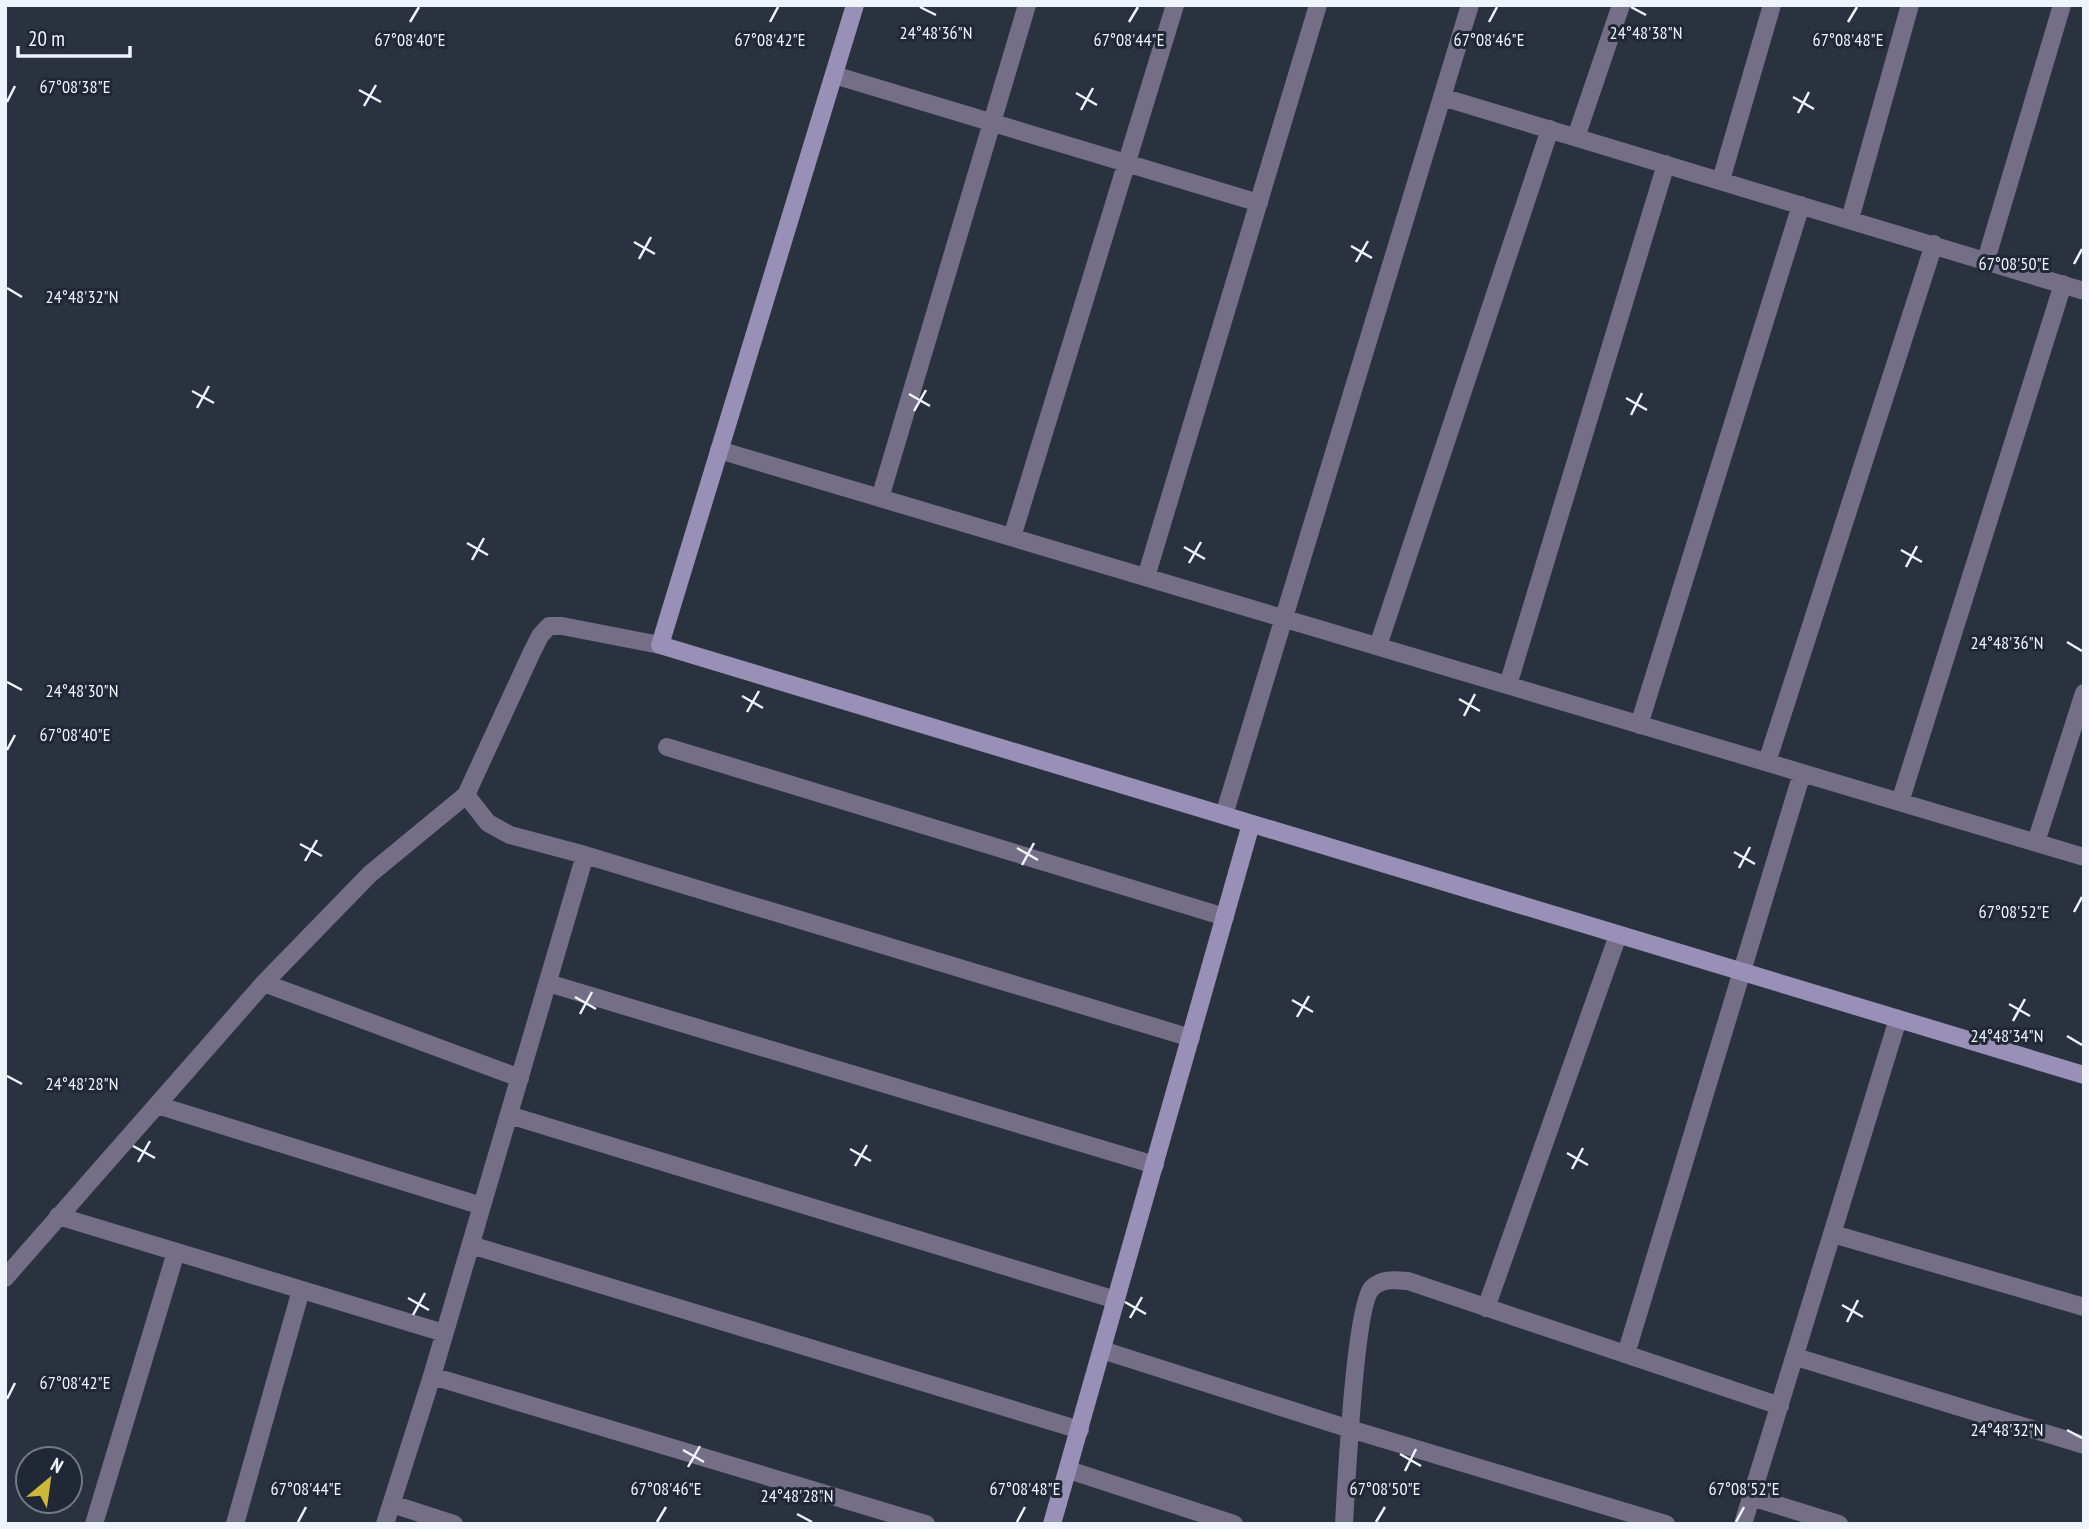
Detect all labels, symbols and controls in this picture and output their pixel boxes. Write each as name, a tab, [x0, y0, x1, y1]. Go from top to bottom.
scale bar	[18, 14, 130, 58]
text: 24°48'36"N	[900, 21, 972, 44]
text: 24°48'38"N	[1610, 21, 1682, 44]
text: 20 m	[28, 25, 65, 52]
text: 67°08'40"E	[375, 28, 445, 51]
text: 67°08'42"E	[735, 28, 805, 51]
text: 67°08'44"E	[1094, 28, 1164, 51]
text: 67°08'46"E	[1454, 28, 1524, 51]
text: 67°08'48"E	[1813, 28, 1883, 51]
text: 67°08'38"E	[40, 75, 110, 98]
text: 67°08'50"E	[1979, 252, 2049, 275]
text: 24°48'32"N	[46, 285, 118, 308]
text: 24°48'36"N	[1971, 631, 2043, 654]
text: 24°48'30"N	[46, 679, 118, 702]
text: 67°08'40"E	[40, 723, 110, 746]
text: 67°08'52"E	[1979, 900, 2049, 923]
text: 24°48'34"N	[1971, 1024, 2043, 1047]
text: 24°48'28"N	[46, 1072, 118, 1095]
text: 67°08'42"E	[40, 1371, 110, 1394]
text: 24°48'32"N	[1971, 1418, 2043, 1441]
north arrow	[14, 1445, 84, 1515]
text: N	[47, 1452, 68, 1478]
text: 67°08'44"E	[271, 1477, 341, 1500]
text: 67°08'46"E	[631, 1477, 701, 1500]
text: 67°08'48"E	[990, 1477, 1060, 1500]
text: 67°08'50"E	[1350, 1477, 1420, 1500]
text: 67°08'52"E	[1709, 1477, 1779, 1500]
text: 24°48'28"N	[761, 1484, 833, 1507]

